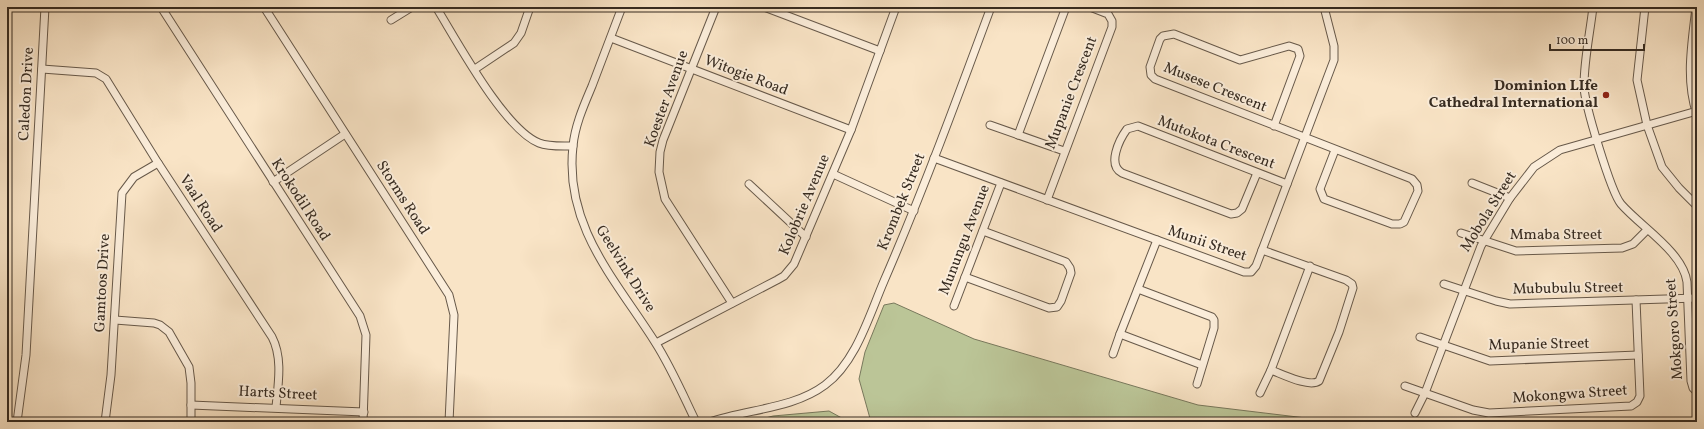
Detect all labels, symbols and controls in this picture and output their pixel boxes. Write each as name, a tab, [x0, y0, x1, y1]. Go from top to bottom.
scale bar	[1550, 26, 1644, 52]
street label: Mupanie Crescent	[1041, 33, 1103, 153]
text: 100 m	[1556, 33, 1589, 49]
street label: Caledon Drive	[14, 47, 40, 141]
street label: Koester Avenue	[640, 48, 694, 150]
street label: Witogie Road	[701, 50, 791, 102]
street label: Musese Crescent	[1160, 58, 1270, 118]
place label: Dominion LIfe Cathedral International	[1429, 76, 1598, 114]
marker: Dominion LIfe Cathedral International	[1601, 90, 1611, 100]
street label: Mutokota Crescent	[1154, 111, 1278, 175]
street label: Krombek Street	[873, 150, 931, 254]
street label: Kolobrie Avenue	[774, 151, 836, 259]
street label: Krokodil Road	[265, 155, 335, 245]
street label: Storms Road	[370, 157, 434, 239]
street label: Mobola Street	[1456, 168, 1522, 256]
street label: Vaal Road	[173, 171, 227, 237]
street label: Munungu Avenue	[934, 182, 996, 298]
street label: Munii Street	[1165, 221, 1249, 267]
street label: Geelvink Drive	[590, 222, 660, 316]
street label: Mmaba Street	[1510, 225, 1602, 246]
street label: Gamtoos Drive	[90, 233, 116, 333]
street label: Mokgoro Street	[1661, 277, 1689, 381]
street label: Mububulu Street	[1512, 278, 1624, 300]
street label: Mupanie Street	[1488, 334, 1590, 356]
street label: Mokongwa Street	[1512, 380, 1628, 410]
street label: Harts Street	[238, 381, 318, 407]

